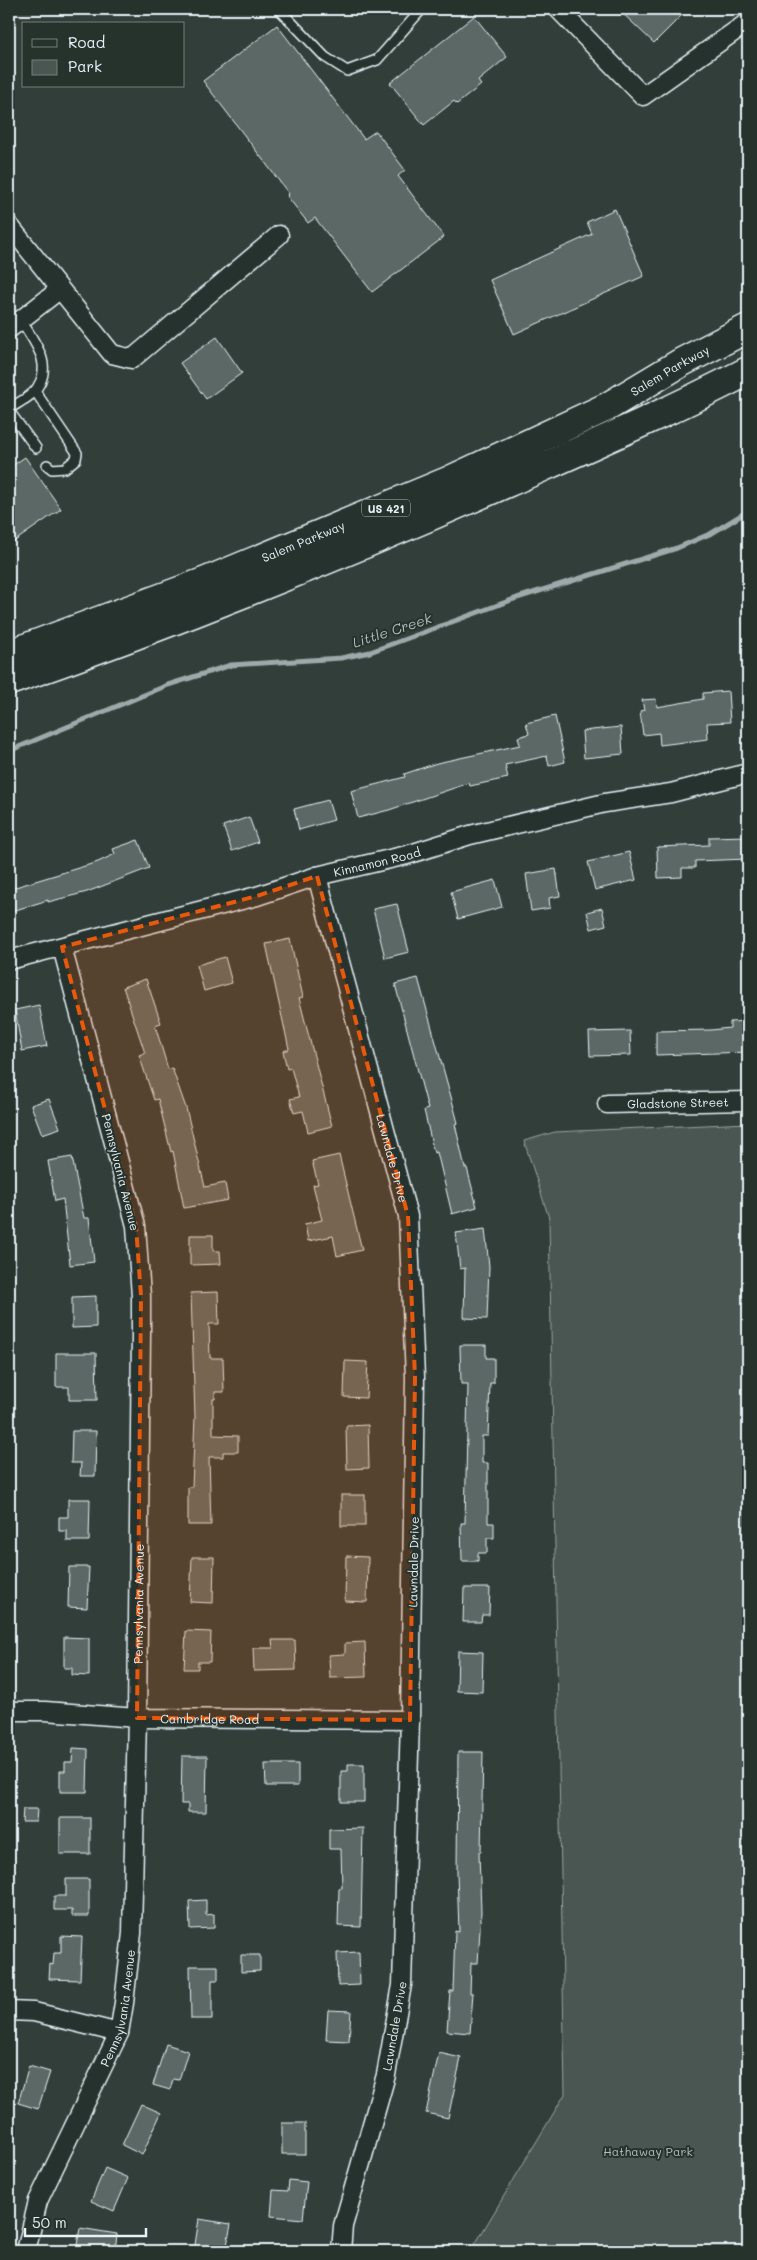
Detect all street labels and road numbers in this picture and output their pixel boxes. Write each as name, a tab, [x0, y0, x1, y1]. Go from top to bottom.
street label: Salem Parkway	[627, 341, 712, 399]
road number: US 421	[362, 499, 410, 516]
street label: Salem Parkway	[259, 517, 347, 565]
street label: Kinnamon Road	[332, 843, 423, 880]
street label: Gladstone Street	[627, 1093, 729, 1112]
street label: Pennsylvania Avenue	[99, 1112, 143, 1232]
street label: Lawndale Drive	[373, 1112, 412, 1204]
street label: Lawndale Drive	[404, 1516, 422, 1608]
street label: Pennsylvania Avenue	[130, 1544, 147, 1664]
street label: Cambridge Road	[160, 1710, 260, 1727]
street label: Pennsylvania Avenue	[96, 1949, 138, 2069]
street label: Lawndale Drive	[378, 1980, 410, 2072]

